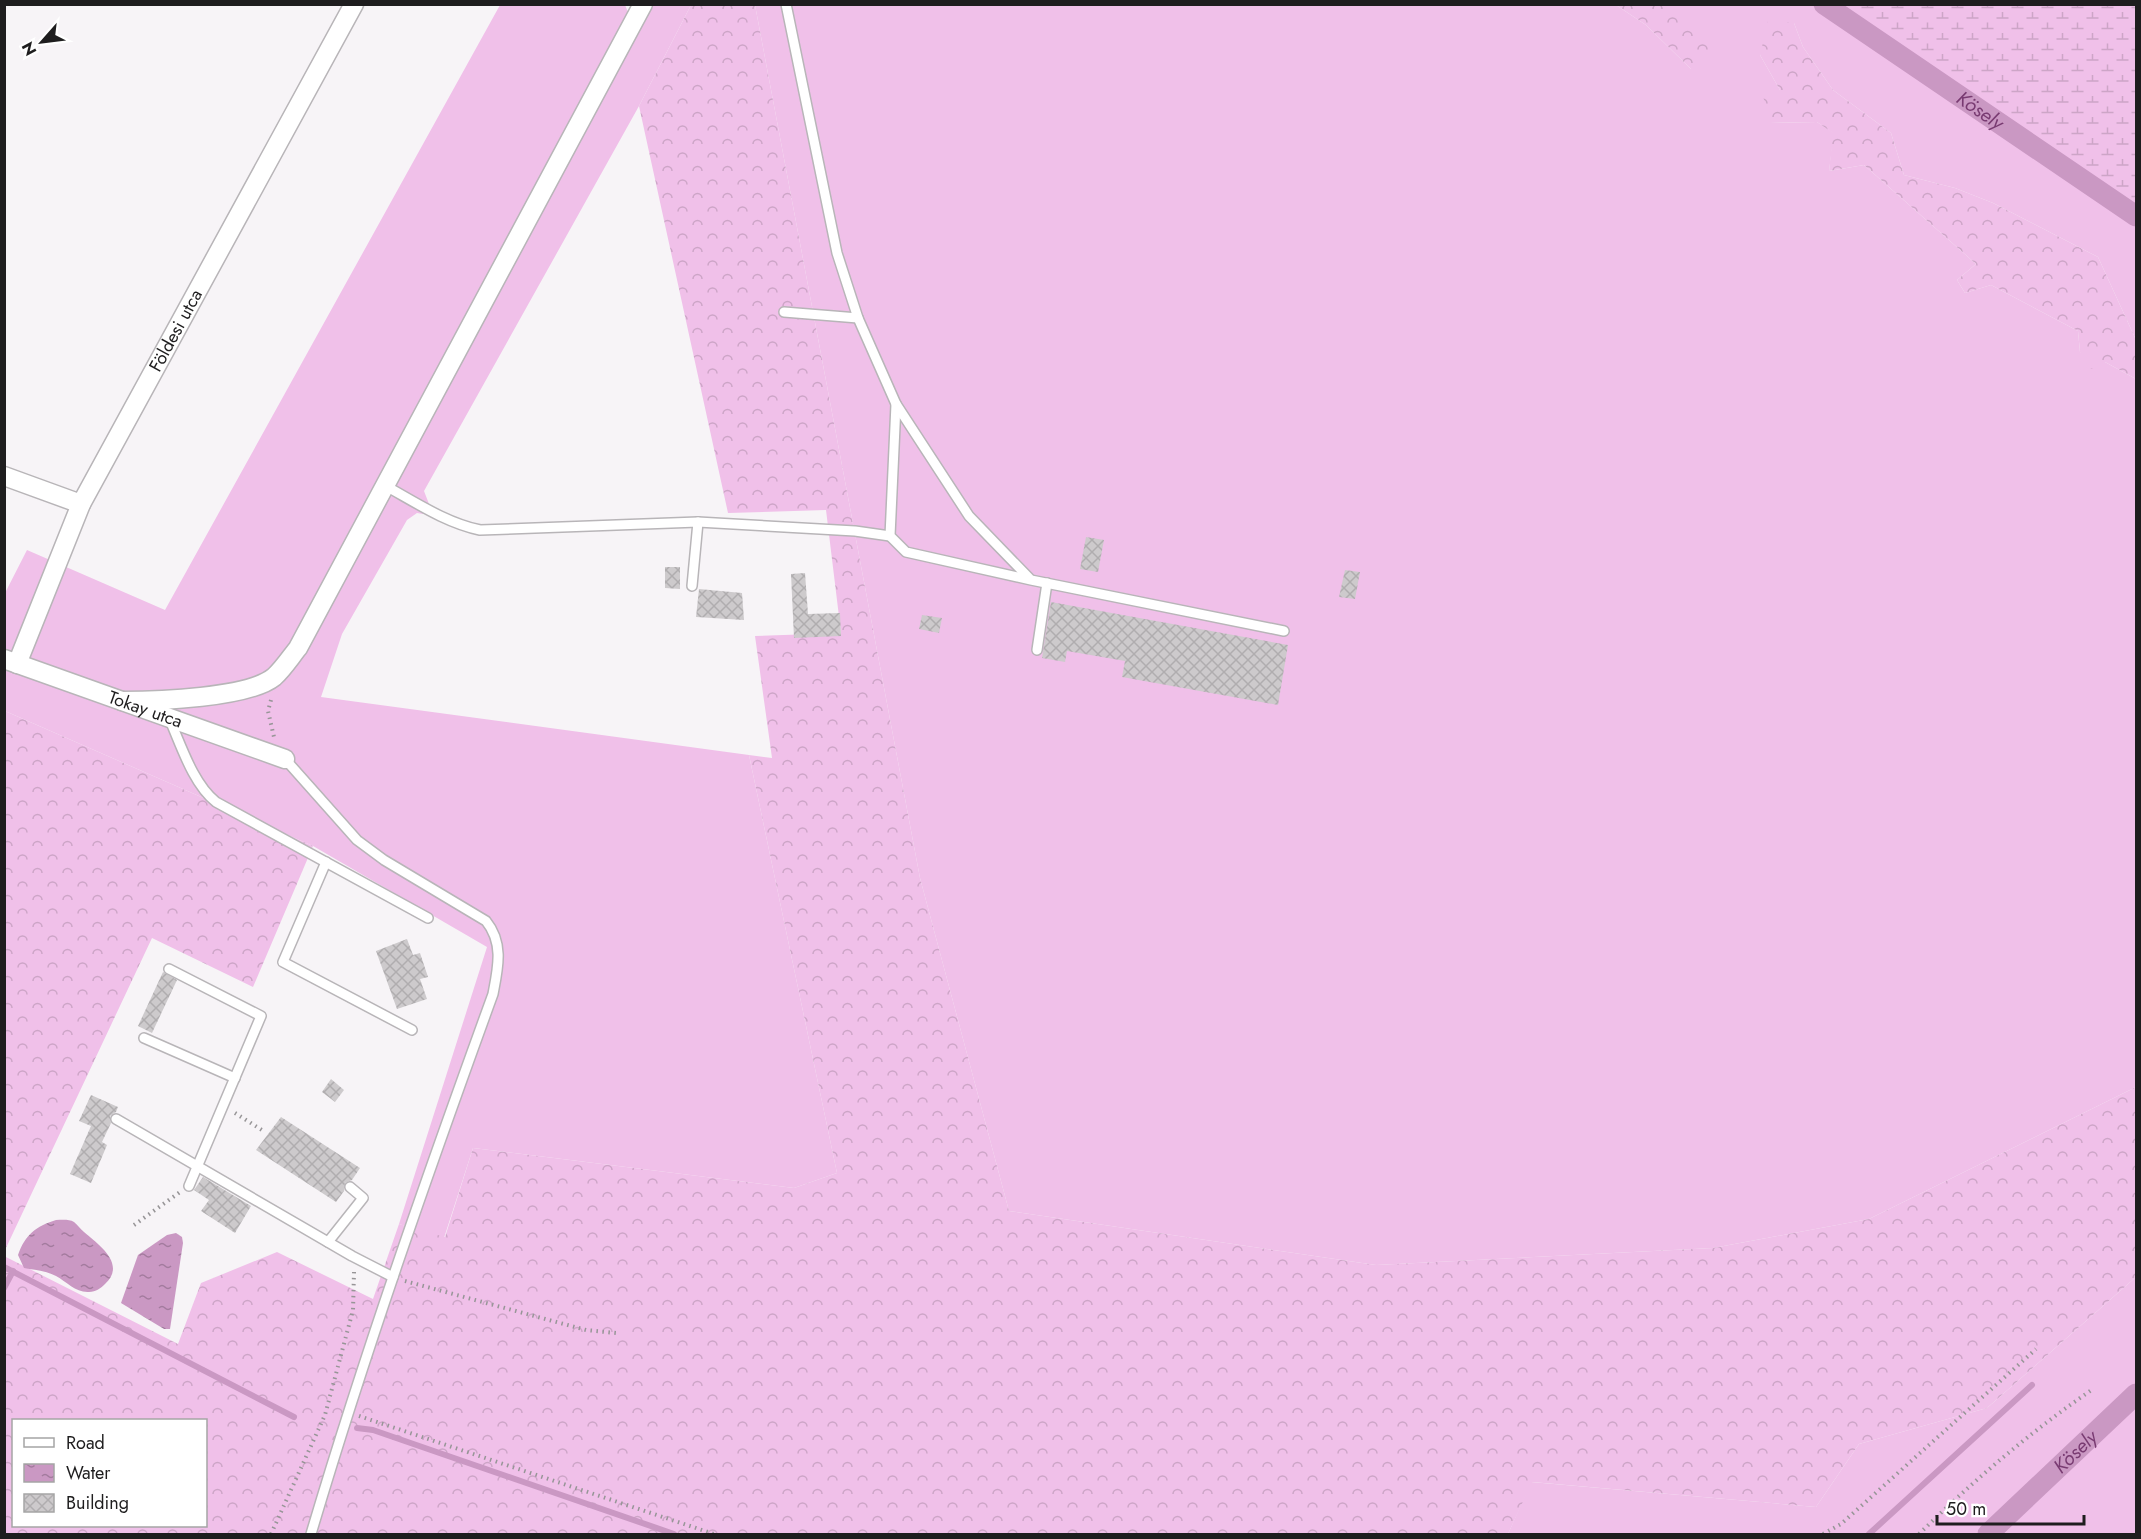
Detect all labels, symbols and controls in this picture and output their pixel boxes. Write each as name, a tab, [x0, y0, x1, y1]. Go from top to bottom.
north arrow	[12, 12, 72, 72]
text: N	[16, 38, 42, 60]
water label: Kösely	[1951, 84, 2011, 138]
street label: Földesi utca	[143, 285, 209, 376]
street label: Tokay utca	[105, 684, 186, 734]
legend	[12, 1419, 207, 1527]
water label: Kösely	[2046, 1422, 2105, 1480]
text: Road	[66, 1430, 105, 1456]
text: Water	[66, 1460, 111, 1486]
scale bar	[1937, 1488, 2084, 1526]
text: Building	[66, 1490, 129, 1516]
text: 50 m	[1946, 1496, 1986, 1522]

